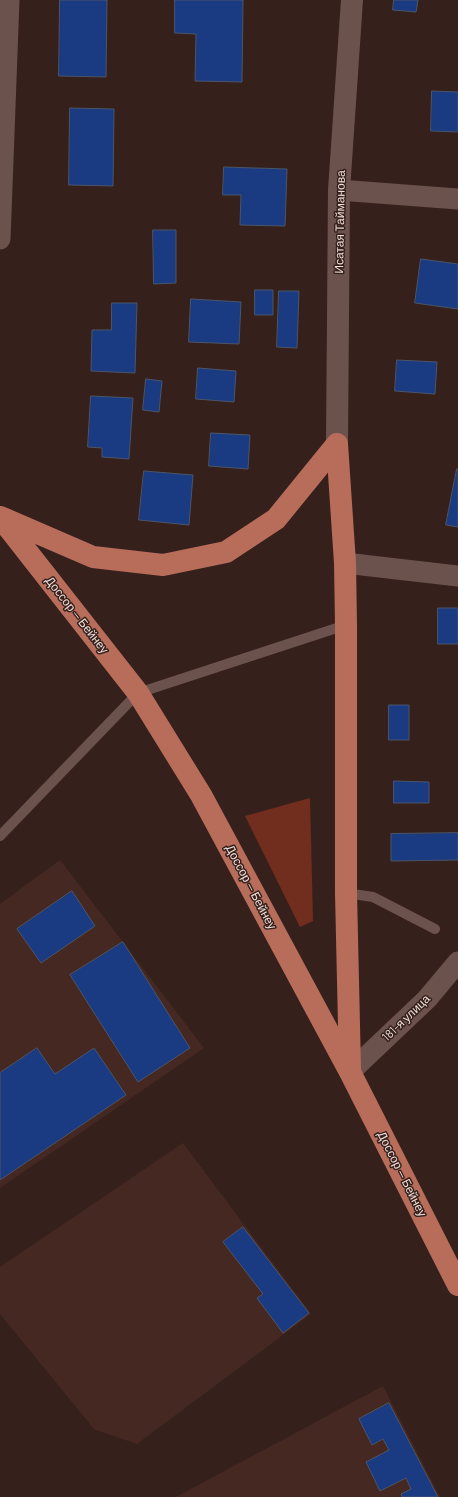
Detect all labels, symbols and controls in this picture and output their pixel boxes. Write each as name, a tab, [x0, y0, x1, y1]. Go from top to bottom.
street label: Исатая Тайманова	[332, 170, 348, 274]
street label: Доссор — Бейнеу	[42, 574, 112, 656]
street label: Доссор — Бейнеу	[223, 842, 279, 932]
street label: 181-я улица	[379, 992, 433, 1044]
street label: Доссор — Бейнеу	[374, 1129, 430, 1219]

